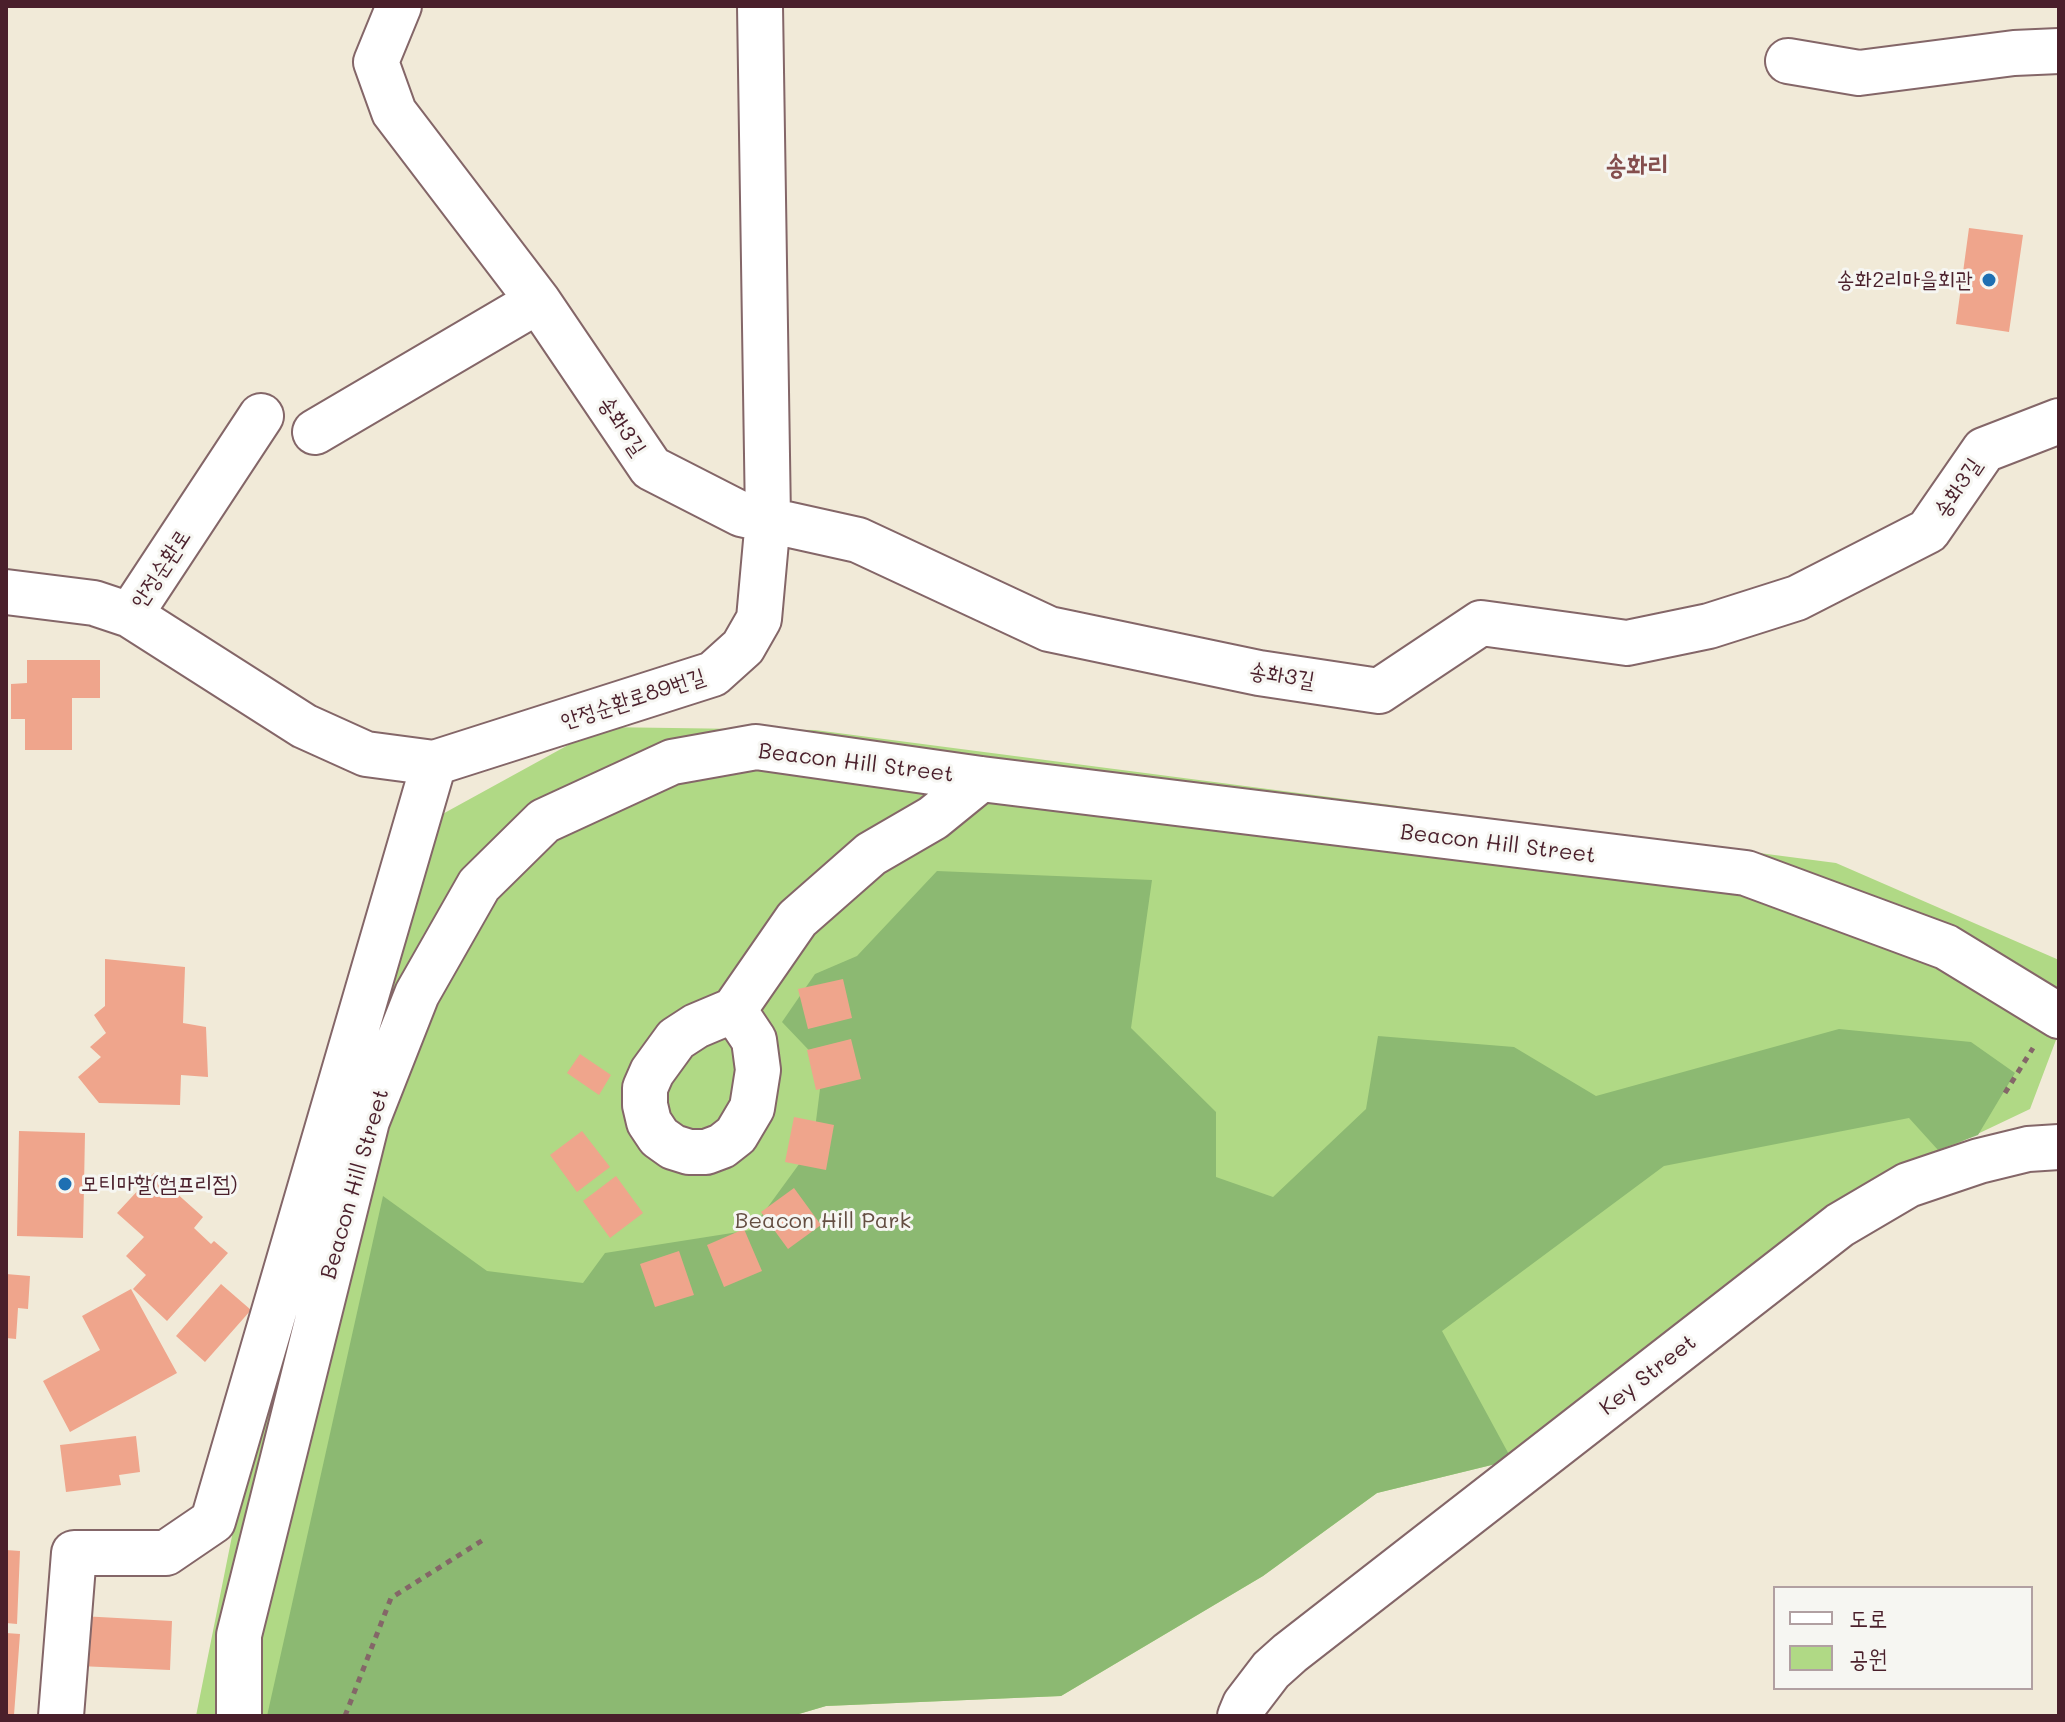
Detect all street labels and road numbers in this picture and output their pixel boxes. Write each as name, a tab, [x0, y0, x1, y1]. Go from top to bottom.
street label: 송화3길	[593, 391, 651, 461]
street label: 송화3길	[1929, 453, 1987, 523]
street label: 안정순환로	[126, 525, 196, 613]
street label: 송화3길	[1247, 658, 1317, 694]
street label: 안정순환로89번길	[557, 663, 709, 735]
street label: Beacon Hill Street	[757, 738, 955, 788]
street label: Beacon Hill Street	[1399, 819, 1597, 869]
street label: Beacon Hill Street	[315, 1086, 395, 1282]
street label: Key Street	[1594, 1329, 1702, 1421]

